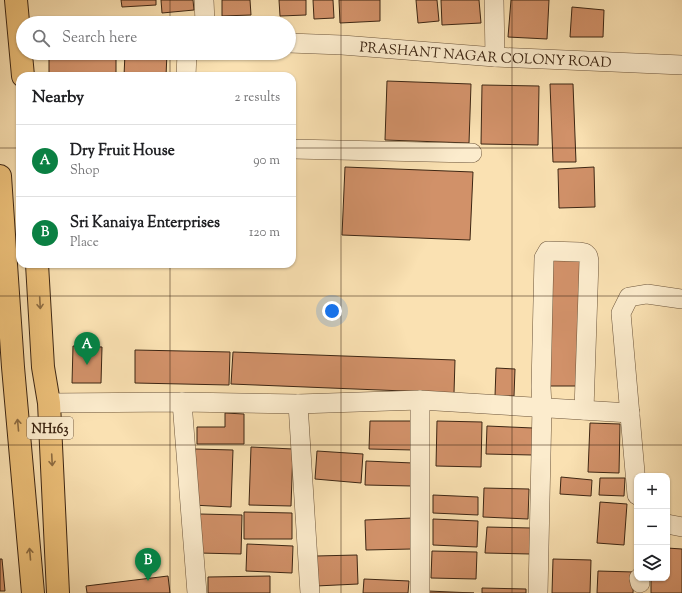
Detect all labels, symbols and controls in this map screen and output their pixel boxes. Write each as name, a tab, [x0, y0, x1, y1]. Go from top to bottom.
search box	[16, 16, 296, 60]
icon: search	[30, 27, 52, 49]
text: Search here	[62, 28, 137, 49]
street label: PRASHANT NAGAR COLONY ROAD	[359, 38, 612, 74]
text: Nearby	[32, 86, 84, 110]
text: 2 results	[235, 89, 280, 107]
text: Dry Fruit House	[70, 141, 175, 162]
text: A	[40, 152, 50, 170]
text: 90 m	[253, 152, 280, 170]
text: Shop	[70, 162, 99, 180]
text: Sri Kanaiya Enterprises	[70, 213, 220, 234]
text: B	[41, 224, 49, 242]
text: 120 m	[249, 224, 280, 242]
text: Place	[70, 234, 99, 252]
one-way arrow	[36, 296, 43, 309]
your location	[322, 301, 342, 321]
pin: A	[74, 332, 100, 365]
road number: NH163	[27, 417, 73, 439]
one-way arrow	[15, 419, 22, 432]
one-way arrow	[48, 453, 56, 466]
map controls	[634, 473, 670, 581]
button: +	[634, 473, 670, 509]
button: −	[634, 509, 670, 545]
button: layers	[634, 545, 670, 581]
one-way arrow	[26, 548, 34, 561]
pin: B	[135, 548, 161, 581]

